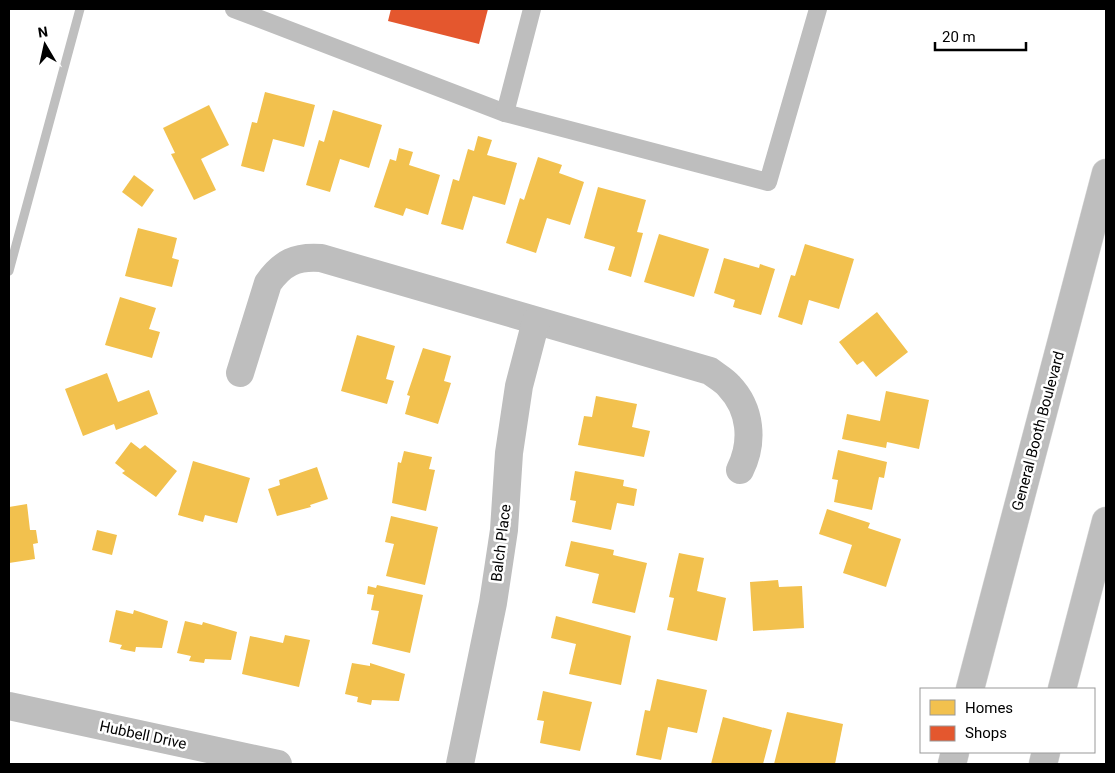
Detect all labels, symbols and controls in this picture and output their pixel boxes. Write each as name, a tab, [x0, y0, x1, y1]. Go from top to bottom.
north arrow	[20, 20, 70, 70]
scale bar	[935, 20, 1026, 52]
text: N	[37, 23, 49, 41]
text: 20 m	[942, 28, 976, 46]
street label: General Booth Boulevard	[1008, 349, 1068, 513]
street label: Balch Place	[487, 503, 515, 583]
legend	[920, 688, 1095, 753]
text: Homes	[965, 699, 1013, 717]
street label: Hubbell Drive	[98, 717, 188, 753]
text: Shops	[965, 724, 1007, 742]

